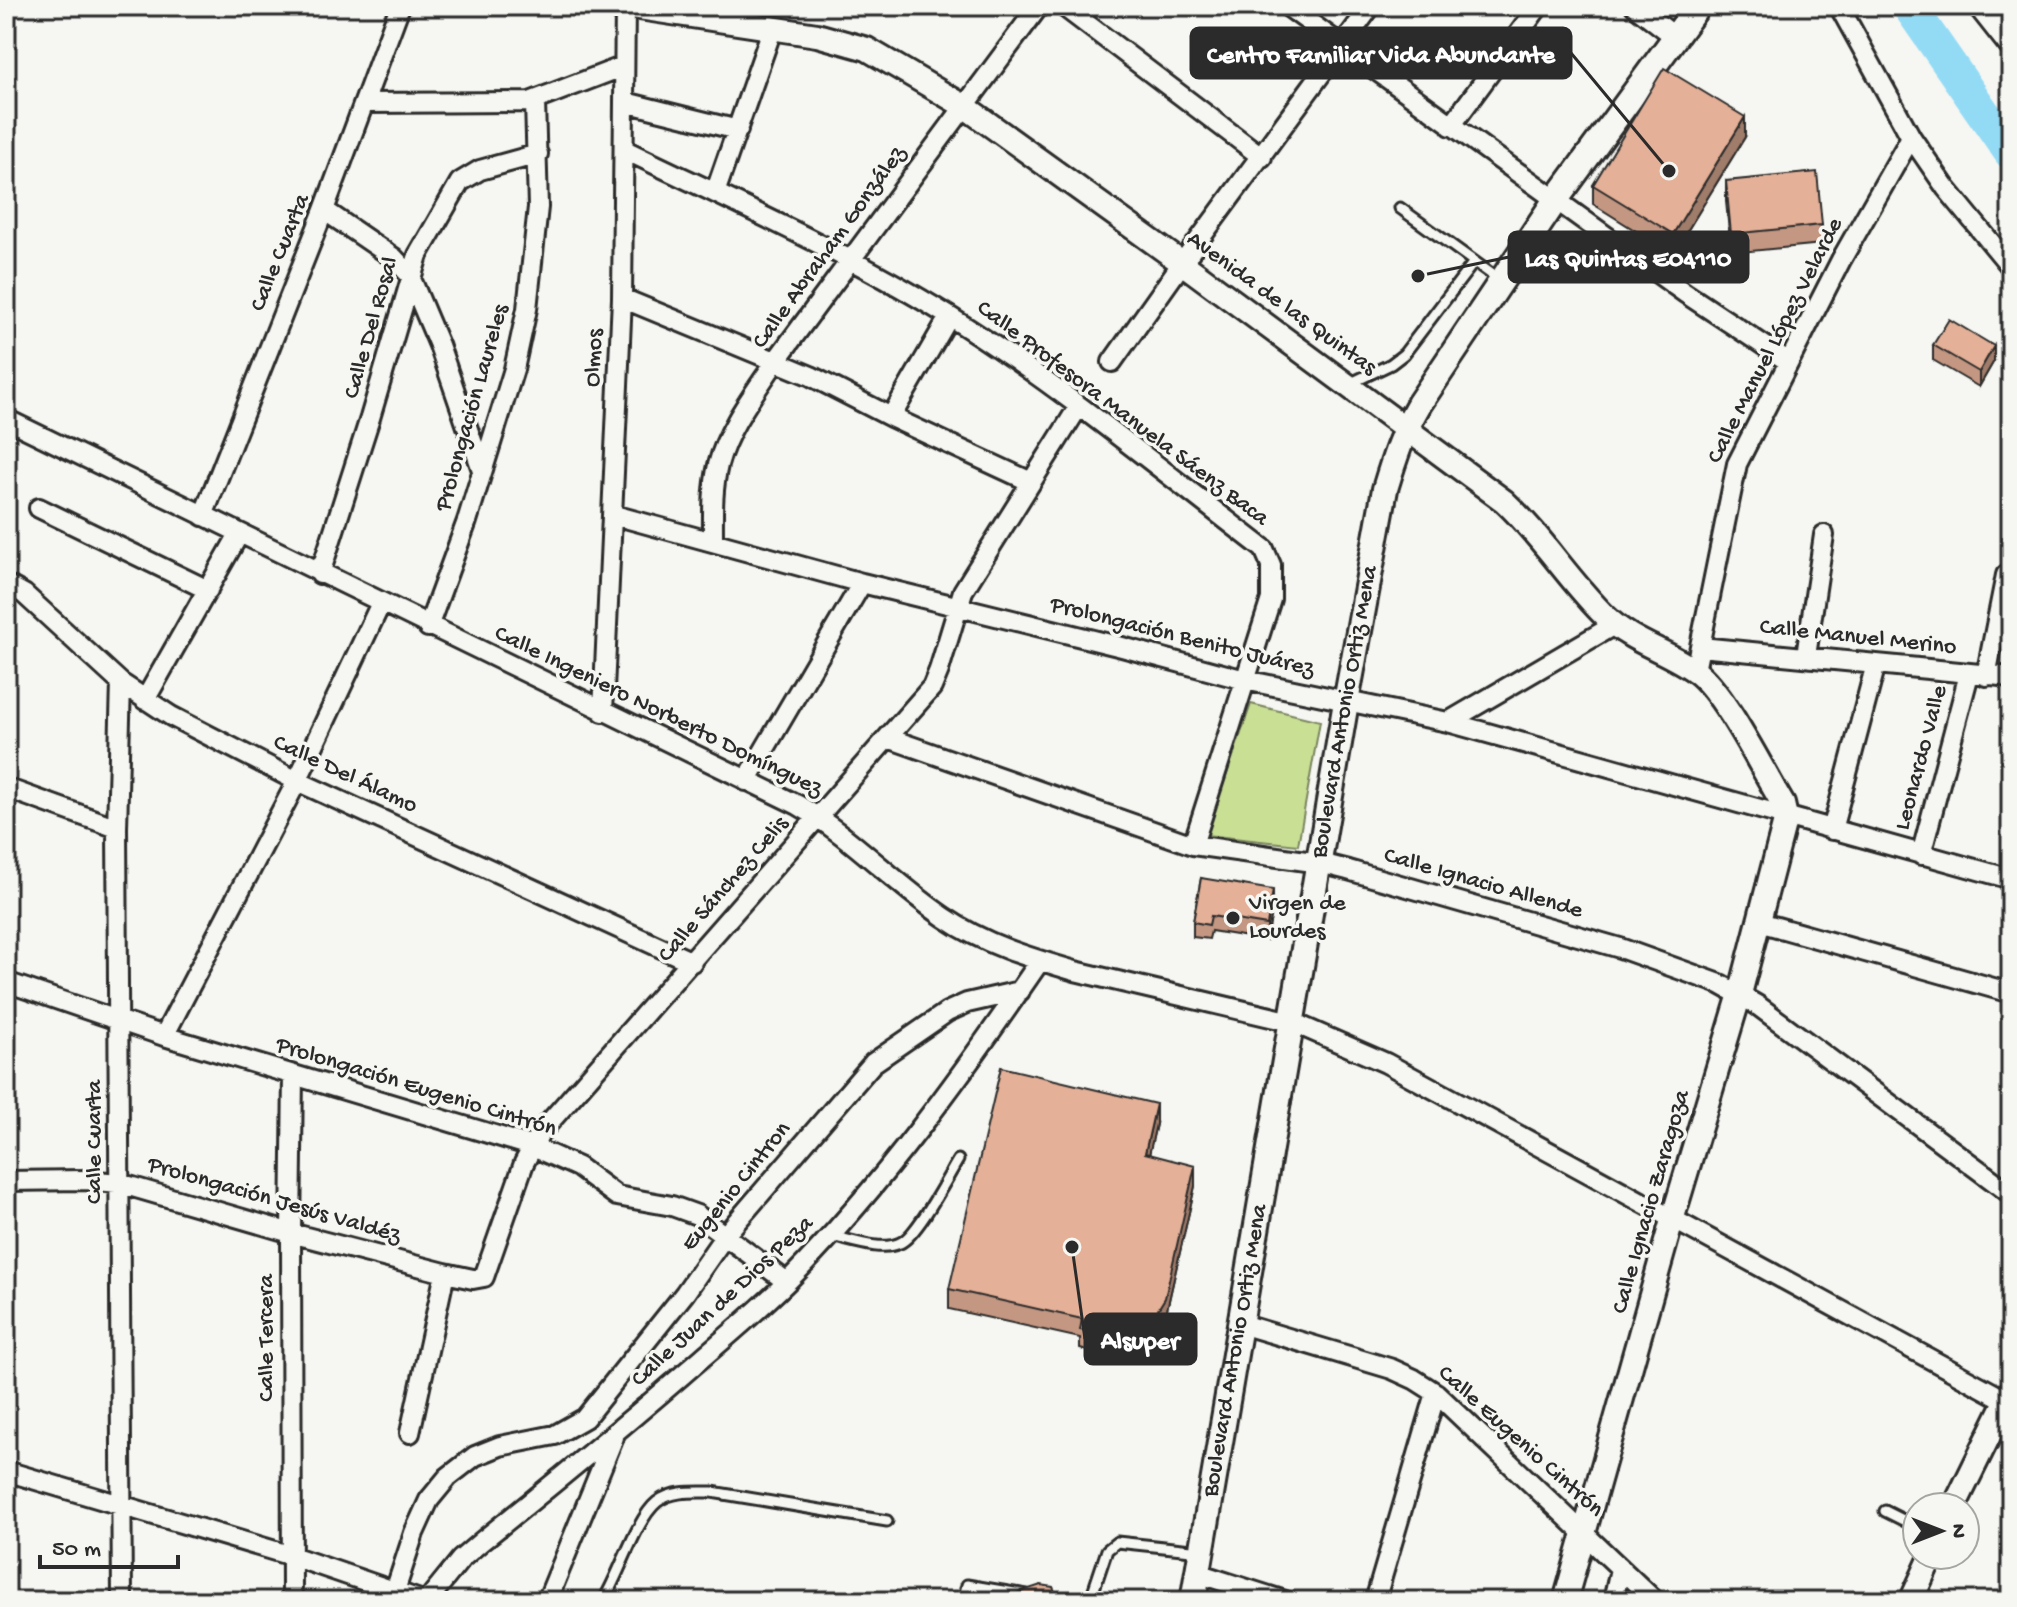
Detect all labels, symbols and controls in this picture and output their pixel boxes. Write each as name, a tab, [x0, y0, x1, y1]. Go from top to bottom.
callout: Centro Familiar Vida Abundante	[1191, 28, 1571, 78]
text: Centro Familiar Vida Abundante	[1207, 42, 1557, 73]
street label: Calle Abraham González	[747, 140, 914, 355]
street label: Calle Cuarta	[244, 189, 318, 316]
street label: Calle Manuel López Velarde	[1701, 213, 1851, 469]
street label: Avenida de las Quintas	[1180, 225, 1383, 383]
callout: Las Quintas E04110	[1509, 232, 1748, 282]
text: Las Quintas E04110	[1524, 246, 1732, 277]
street label: Calle Del Rosal	[338, 254, 406, 402]
street label: Calle Profesora Manuela Sáenz Baca	[970, 295, 1274, 534]
street label: Prolongación Laureles	[429, 300, 517, 516]
street label: Olmos	[579, 327, 611, 388]
street label: Boulevard Antonio Ortiz Mena	[1305, 563, 1385, 861]
street label: Prolongación Benito Juárez	[1046, 591, 1318, 685]
street label: Calle Manuel Merino	[1758, 613, 1958, 663]
street label: Calle Ingeniero Norberto Domínguez	[489, 620, 828, 805]
street label: Leonardo Valle	[1889, 682, 1955, 834]
street label: Calle Del Álamo	[268, 729, 422, 821]
street label: Calle Sánchez Celis	[652, 810, 796, 969]
street label: Calle Ignacio Allende	[1380, 842, 1586, 926]
place label: Virgen de Lourdes	[1248, 890, 1346, 947]
marker: Virgen de Lourdes	[1224, 909, 1242, 927]
street label: Prolongación Eugenio Cintrón	[271, 1031, 560, 1145]
street label: Calle Cuarta	[81, 1079, 110, 1204]
street label: Calle Ignacio Zaragoza	[1606, 1086, 1698, 1317]
street label: Eugenio Cintron	[676, 1116, 799, 1258]
street label: Prolongación Jesús Valdéz	[143, 1151, 405, 1251]
street label: Boulevard Antonio Ortiz Mena	[1196, 1201, 1275, 1500]
street label: Calle Juan de Dios Peza	[626, 1209, 821, 1394]
street label: Calle Tercera	[253, 1274, 282, 1402]
callout: Alsuper	[1085, 1314, 1196, 1364]
text: Alsuper	[1100, 1328, 1182, 1359]
street label: Calle Eugenio Cintrón	[1431, 1360, 1610, 1525]
north arrow	[1901, 1491, 1981, 1571]
scale bar	[40, 1519, 178, 1569]
text: N	[1944, 1524, 1970, 1538]
text: 50 m	[52, 1536, 101, 1565]

